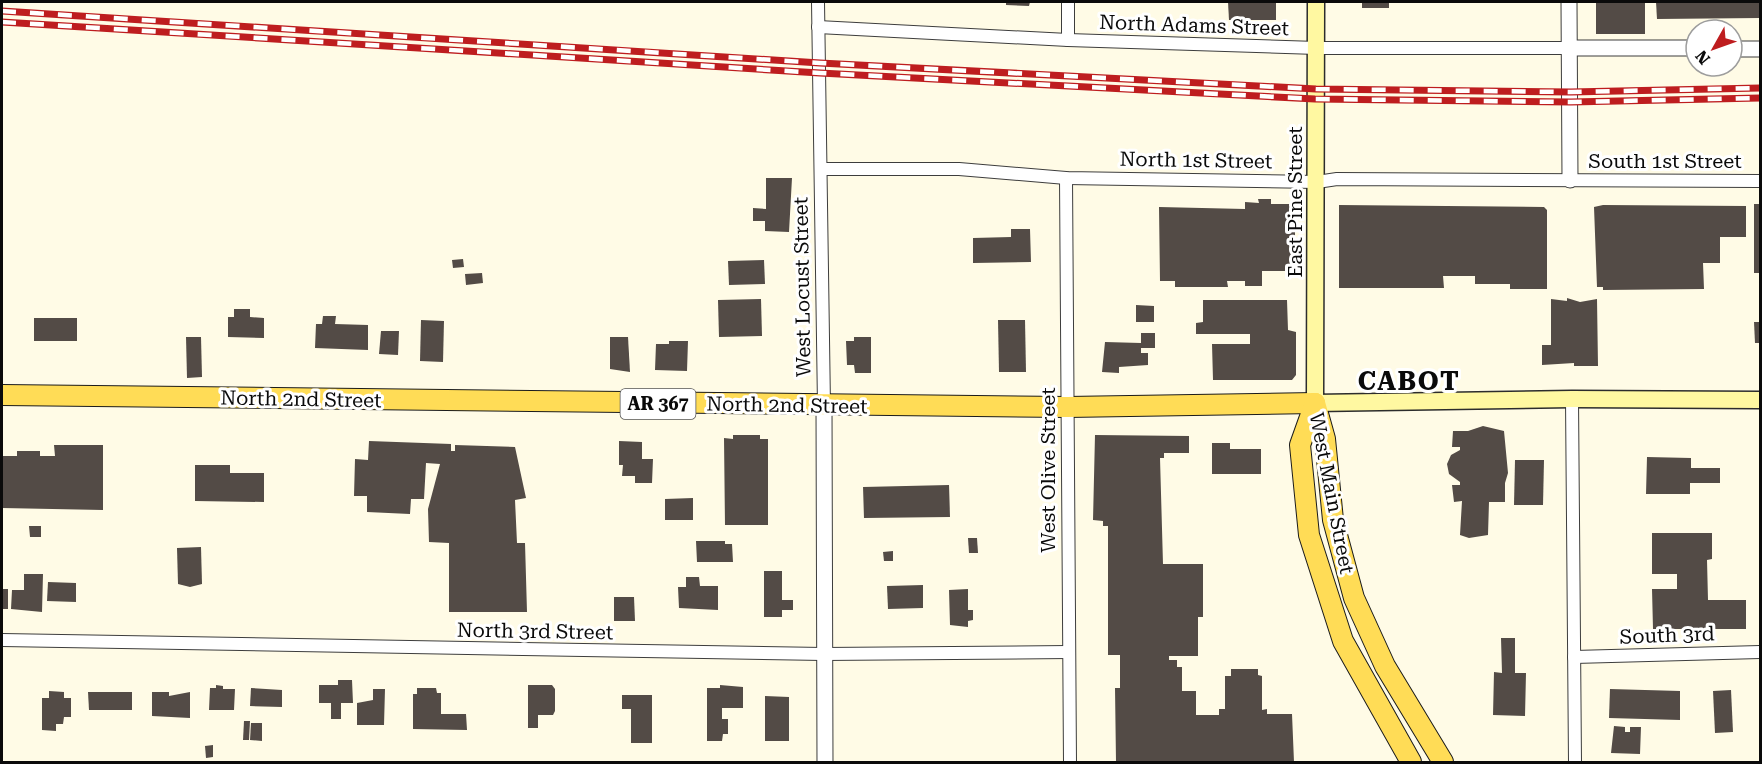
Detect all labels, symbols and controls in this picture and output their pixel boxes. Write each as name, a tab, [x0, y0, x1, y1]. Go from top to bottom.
street label: North Adams Street	[1099, 10, 1290, 40]
north arrow	[1684, 18, 1744, 78]
text: N	[1692, 46, 1714, 68]
street label: East Pine Street	[1283, 126, 1307, 278]
street label: North 1st Street	[1119, 147, 1273, 173]
street label: South 1st Street	[1588, 149, 1742, 173]
street label: West Locust Street	[788, 196, 816, 377]
district label: CABOT	[1358, 366, 1460, 396]
street label: North 2nd Street	[220, 386, 382, 412]
street label: West Olive Street	[1036, 387, 1060, 553]
road number: AR 367	[620, 389, 696, 419]
street label: North 2nd Street	[706, 392, 868, 418]
street label: West Main Street	[1305, 410, 1360, 576]
street label: North 3rd Street	[457, 618, 614, 644]
street label: South 3rd	[1619, 621, 1715, 649]

